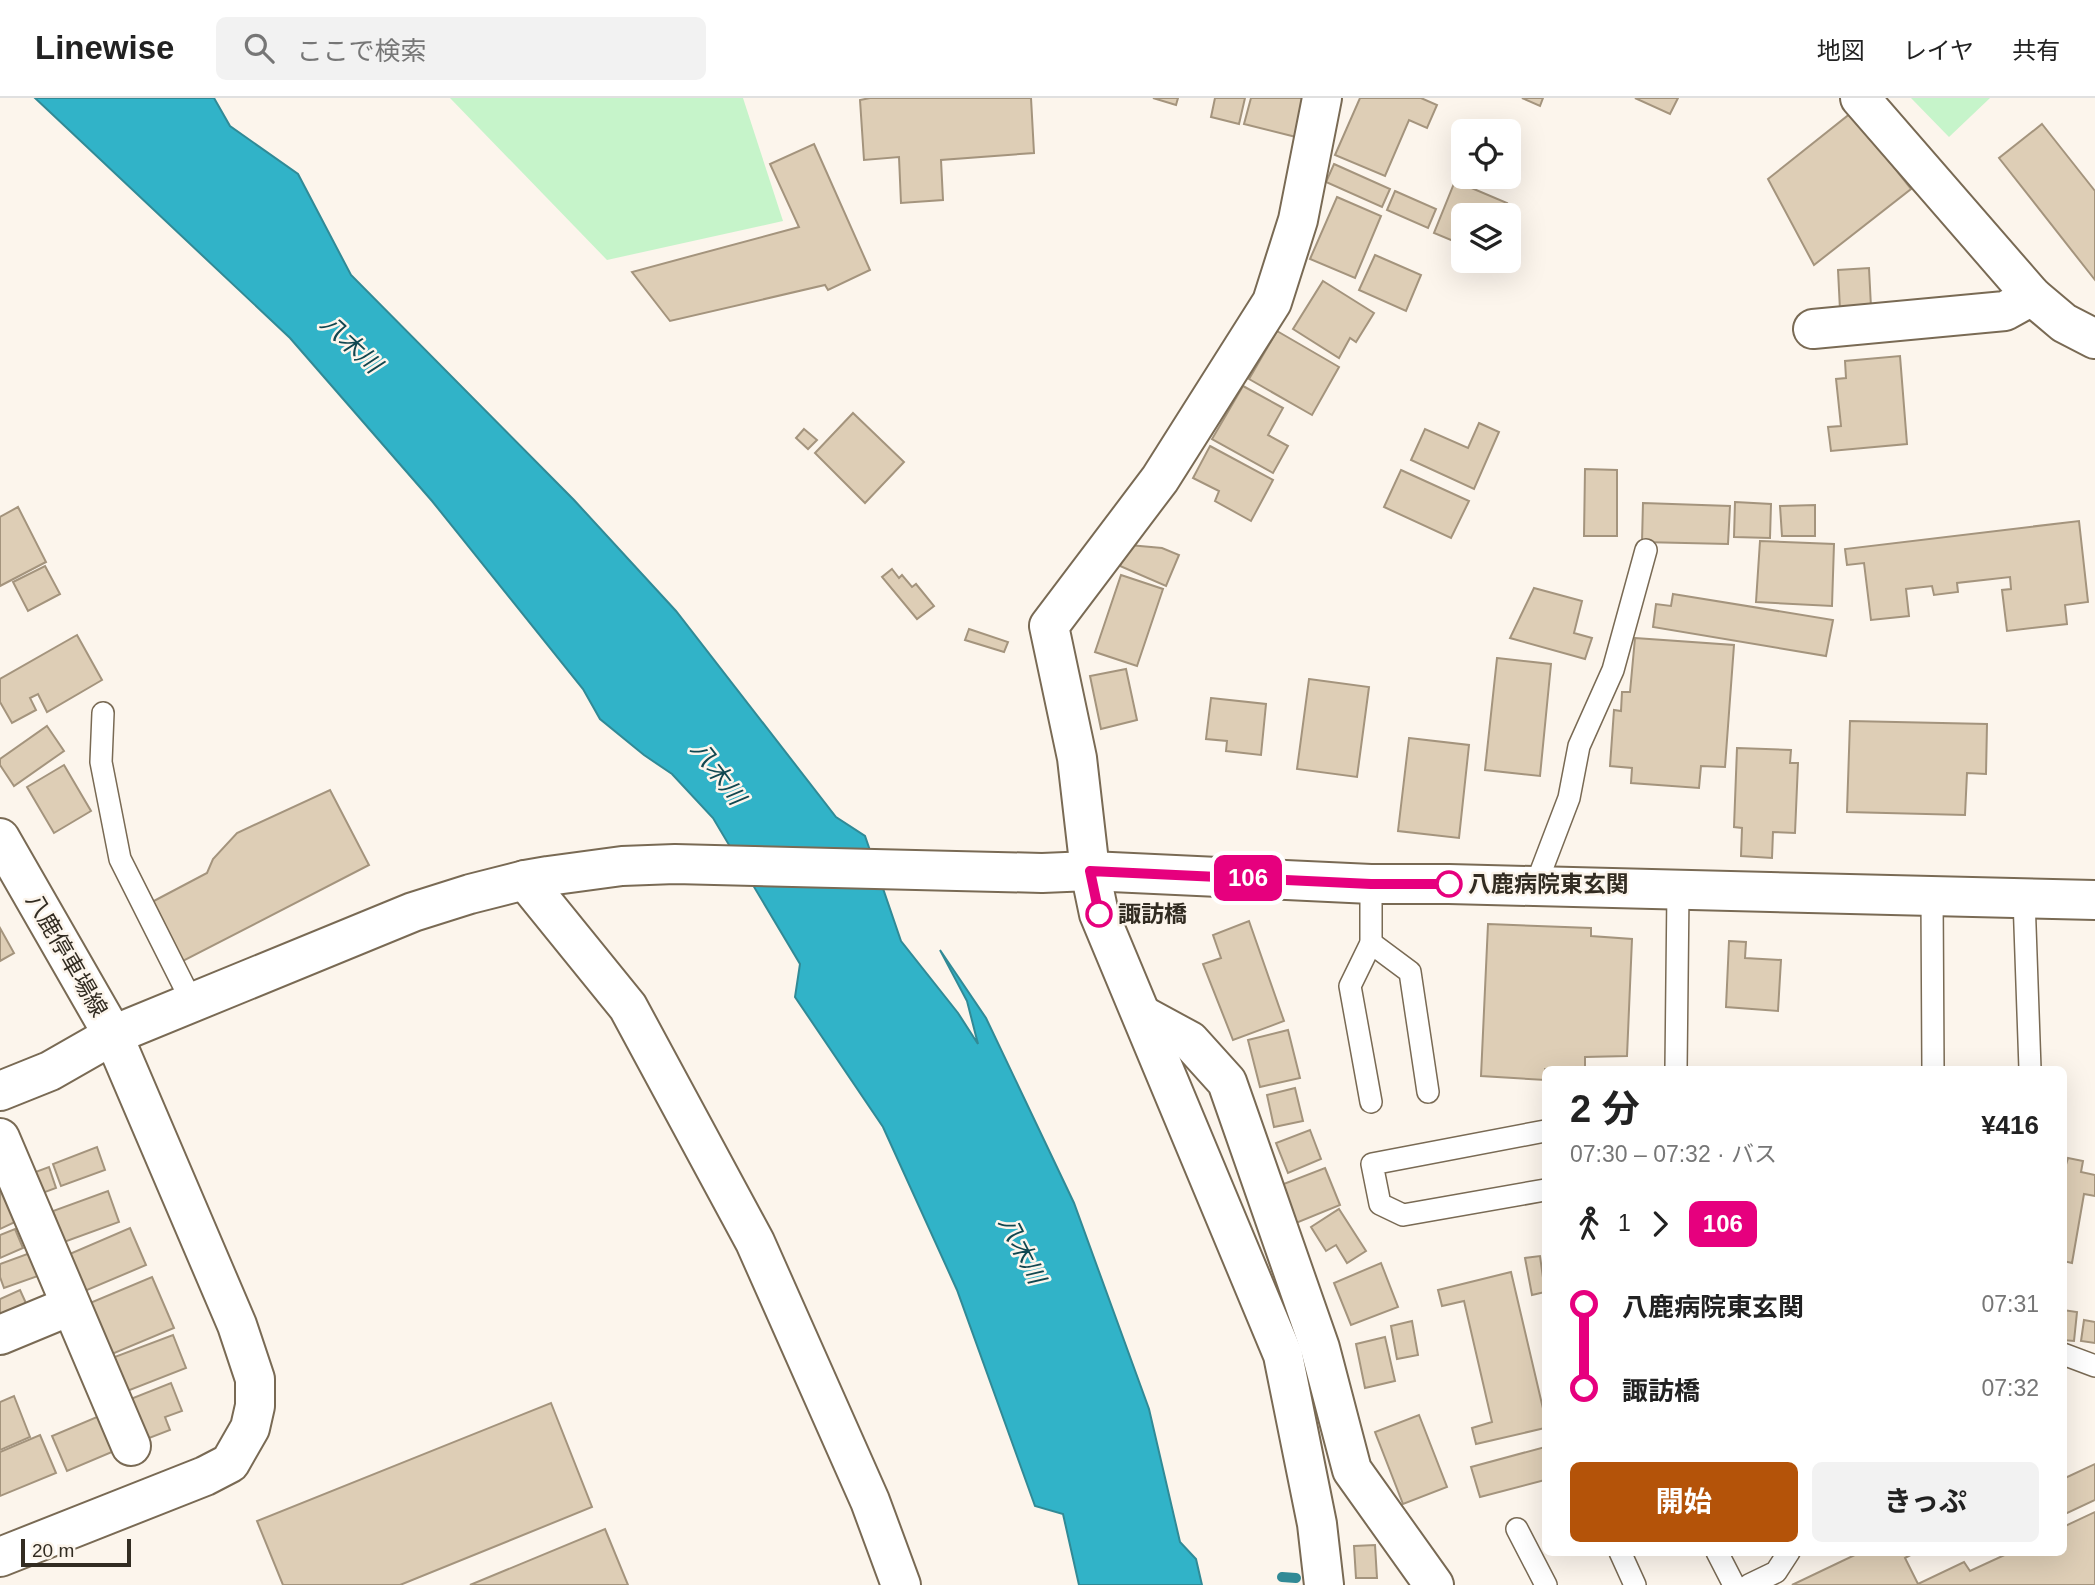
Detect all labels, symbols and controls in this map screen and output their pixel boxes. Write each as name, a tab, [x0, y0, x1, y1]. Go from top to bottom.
search box	[216, 17, 706, 80]
text: Linewise	[35, 29, 174, 66]
icon: search	[240, 29, 278, 67]
text: ここで検索	[296, 36, 426, 66]
text: 地図	[1817, 37, 1865, 64]
text: レイヤ	[1903, 37, 1974, 64]
text: 共有	[2012, 37, 2060, 64]
map controls	[1451, 119, 1521, 273]
button: locate	[1451, 119, 1521, 189]
button: layers	[1451, 203, 1521, 273]
water label: 八木川	[316, 309, 389, 380]
water label: 八木川	[686, 736, 753, 812]
line badge: 106	[1208, 855, 1288, 901]
text: 106	[1228, 864, 1268, 891]
marker: 八鹿病院東玄関	[1436, 871, 1462, 897]
place label: 八鹿病院東玄関	[1468, 871, 1629, 897]
street label: 八鹿停車場線	[21, 889, 113, 1021]
marker: 諏訪橋	[1086, 901, 1112, 927]
place label: 諏訪橋	[1118, 901, 1187, 927]
text: 2 分	[1570, 1088, 1640, 1130]
text: ¥416	[1981, 1110, 2039, 1140]
text: 07:30 – 07:32 · バス	[1570, 1141, 1777, 1167]
icon: walk	[1570, 1205, 1608, 1243]
icon: forward	[1641, 1205, 1679, 1243]
text: 1	[1618, 1210, 1631, 1236]
text: 106	[1703, 1210, 1743, 1237]
water label: 八木川	[994, 1212, 1052, 1291]
text: 07:31	[1981, 1291, 2039, 1317]
text: 八鹿病院東玄関	[1622, 1292, 1804, 1322]
text: 07:32	[1981, 1375, 2039, 1401]
text: 諏訪橋	[1622, 1376, 1700, 1406]
button: 開始	[1570, 1462, 1798, 1542]
button: きっぷ	[1812, 1462, 2039, 1542]
scale bar	[21, 1536, 131, 1568]
text: 20 m	[32, 1540, 74, 1561]

